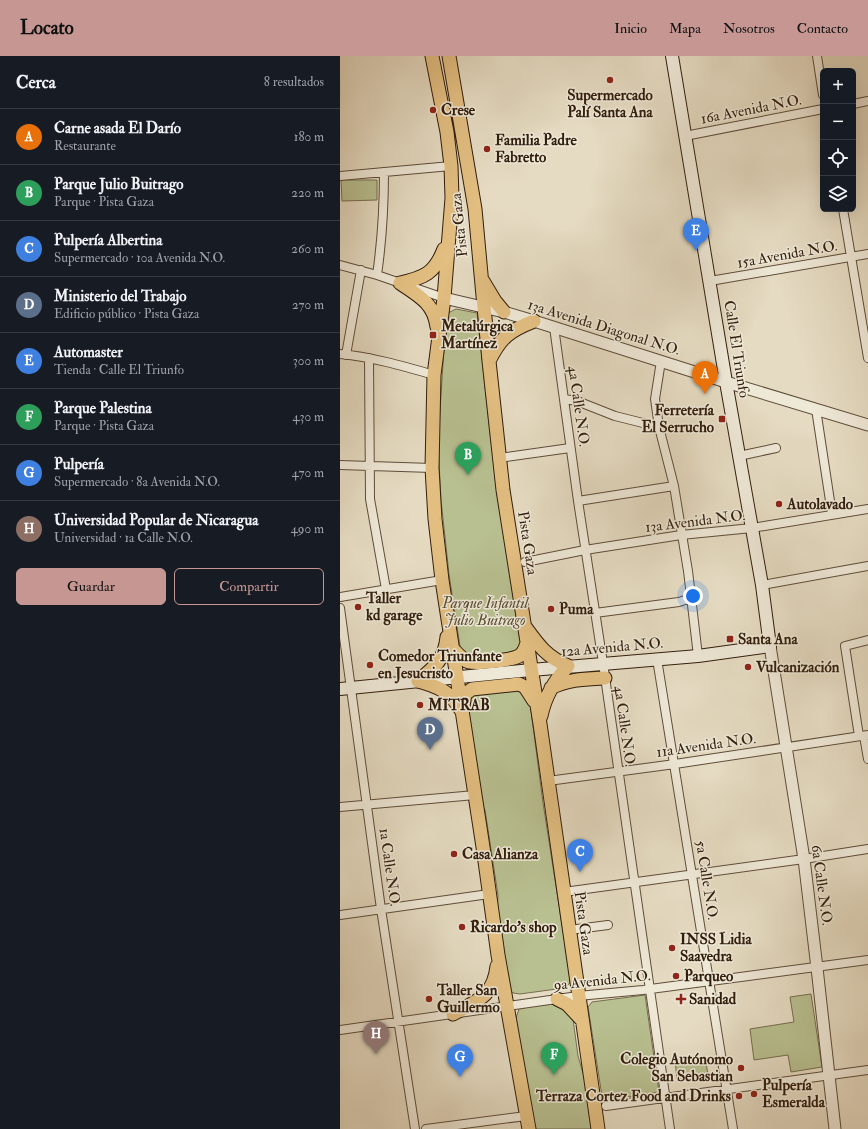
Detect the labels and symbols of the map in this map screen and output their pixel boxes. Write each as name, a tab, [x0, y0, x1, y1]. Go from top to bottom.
marker: Supermercado Palí Santa Ana	[605, 75, 615, 85]
place label: Supermercado Palí Santa Ana	[567, 86, 654, 122]
street label: 16a Avenida N.O.	[699, 90, 803, 129]
place label: Crese	[441, 101, 476, 120]
marker: Crese	[428, 105, 438, 115]
place label: Familia Padre Fabretto	[495, 131, 577, 167]
marker: Familia Padre Fabretto	[482, 144, 492, 154]
street label: Pista Gaza	[447, 191, 472, 258]
pin: E	[683, 218, 709, 251]
street label: 15a Avenida N.O.	[735, 236, 839, 273]
street label: 13a Avenida Diagonal N.O.	[525, 295, 683, 360]
street label: Calle El Triunfo	[719, 299, 754, 399]
place label: Metalúrgica Martínez	[440, 317, 514, 353]
marker: Metalúrgica Martínez	[428, 330, 438, 340]
pin: A	[692, 361, 718, 394]
street label: 4a Calle N.O.	[563, 364, 594, 448]
place label: Ferretería El Serrucho	[642, 401, 715, 437]
marker: Ferretería El Serrucho	[717, 414, 727, 424]
pin: B	[455, 442, 481, 475]
place label: Autolavado	[786, 495, 854, 514]
marker: Autolavado	[774, 499, 784, 509]
street label: 13a Avenida N.O.	[644, 506, 746, 537]
street label: Pista Gaza	[513, 510, 542, 577]
your location	[683, 586, 703, 606]
place label: Taller kd garage	[365, 589, 423, 626]
park label: Parque Infantil Julio Buitrago	[441, 594, 529, 630]
place label: Puma	[559, 600, 594, 619]
marker: Taller kd garage	[353, 602, 363, 612]
marker: Puma	[546, 604, 556, 614]
place label: Santa Ana	[738, 630, 799, 649]
street label: 12a Avenida N.O.	[560, 634, 664, 661]
marker: Santa Ana	[725, 634, 735, 644]
place label: Comedor Triunfante en Jesucristo	[378, 647, 502, 684]
place label: Vulcanización	[755, 658, 840, 677]
marker: Comedor Triunfante en Jesucristo	[365, 660, 375, 670]
marker: Vulcanización	[743, 662, 753, 672]
street label: 4a Calle N.O.	[609, 684, 640, 768]
place label: MITRAB	[427, 696, 490, 715]
marker: MITRAB	[415, 700, 425, 710]
pin: D	[417, 717, 443, 750]
street label: 11a Avenida N.O.	[655, 729, 757, 762]
street label: 1a Calle N.O.	[375, 827, 404, 908]
pin: C	[567, 839, 593, 872]
street label: 5a Calle N.O.	[691, 839, 722, 921]
street label: 6a Calle N.O.	[806, 844, 837, 927]
place label: Casa Alianza	[462, 845, 539, 864]
marker: Casa Alianza	[449, 849, 459, 859]
street label: Pista Gaza	[570, 890, 597, 957]
place label: Ricardo's shop	[470, 918, 557, 938]
marker: Ricardo's shop	[457, 922, 467, 932]
place label: INSS Lidia Saavedra	[680, 930, 752, 966]
marker: INSS Lidia Saavedra	[667, 943, 677, 953]
street label: 9a Avenida N.O.	[552, 966, 651, 995]
place label: Parqueo	[684, 967, 734, 987]
marker: Parqueo	[671, 971, 681, 981]
place label: Taller San Guillermo	[436, 981, 500, 1017]
place label: Sanidad	[689, 990, 737, 1009]
marker: Taller San Guillermo	[424, 994, 434, 1004]
marker: Sanidad	[676, 994, 686, 1004]
pin: H	[363, 1021, 389, 1054]
pin: F	[541, 1042, 567, 1075]
pin: G	[447, 1044, 473, 1077]
place label: Colegio Autónomo San Sebastian	[620, 1050, 734, 1086]
marker: Colegio Autónomo San Sebastian	[736, 1063, 746, 1073]
place label: Pulpería Esmeralda	[762, 1076, 826, 1112]
place label: Terraza Cortez Food and Drinks	[535, 1087, 731, 1106]
marker: Pulpería Esmeralda	[749, 1089, 759, 1099]
marker: Terraza Cortez Food and Drinks	[734, 1091, 744, 1101]

